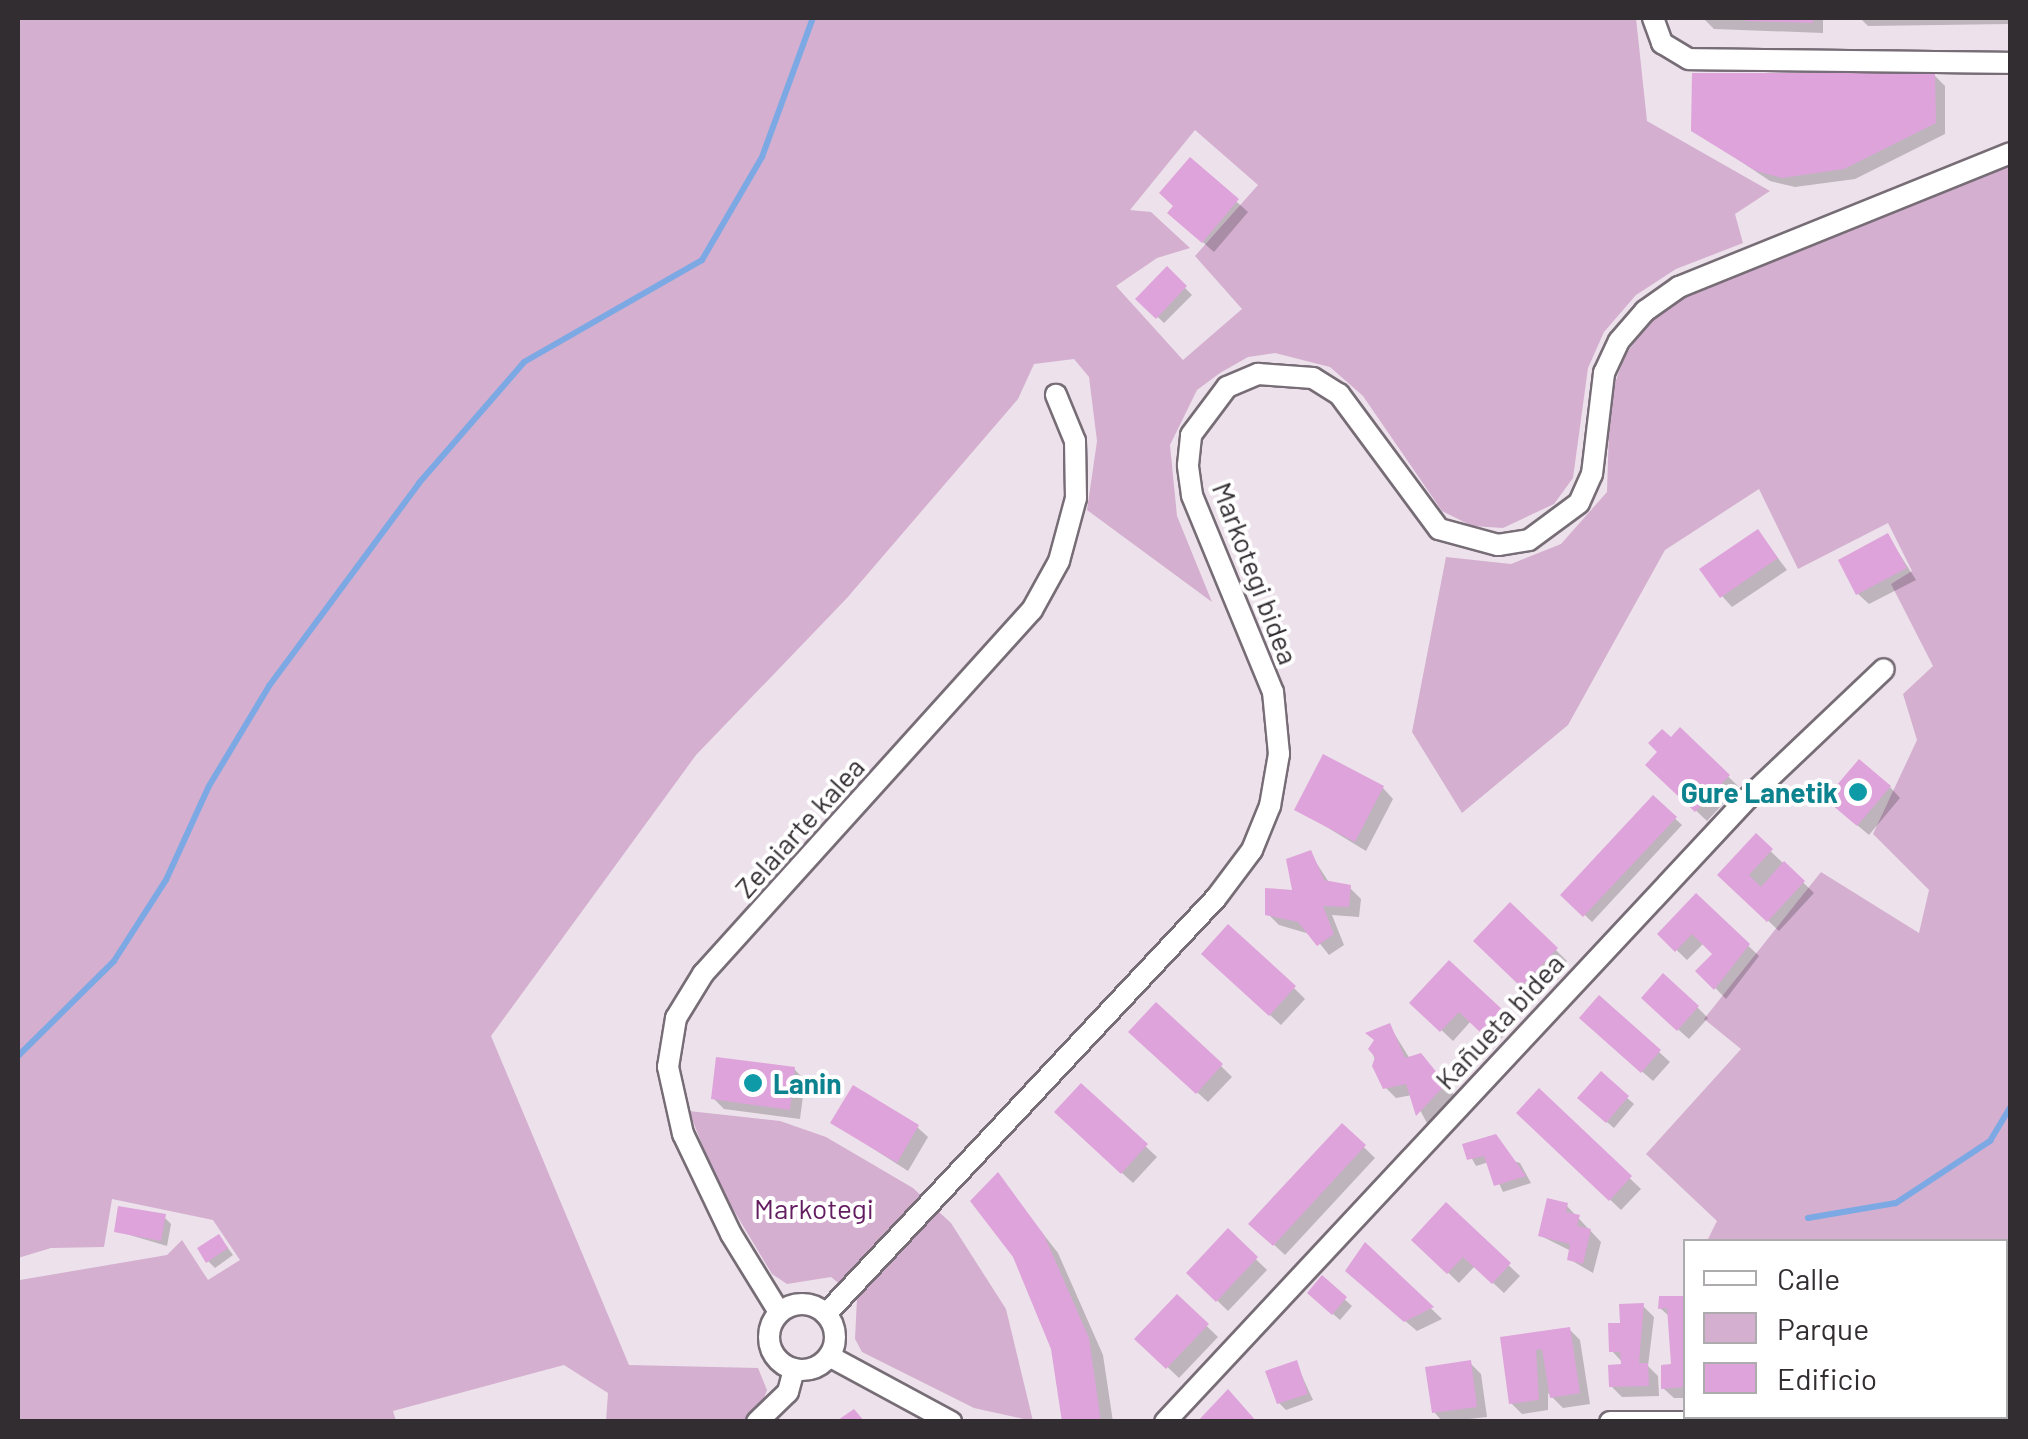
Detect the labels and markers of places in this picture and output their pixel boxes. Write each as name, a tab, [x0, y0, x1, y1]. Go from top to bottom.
place label: Gure Lanetik	[1681, 775, 1838, 809]
marker: Gure Lanetik	[1847, 781, 1869, 803]
place label: Lanin	[773, 1066, 842, 1100]
marker: Lanin	[742, 1072, 764, 1094]

